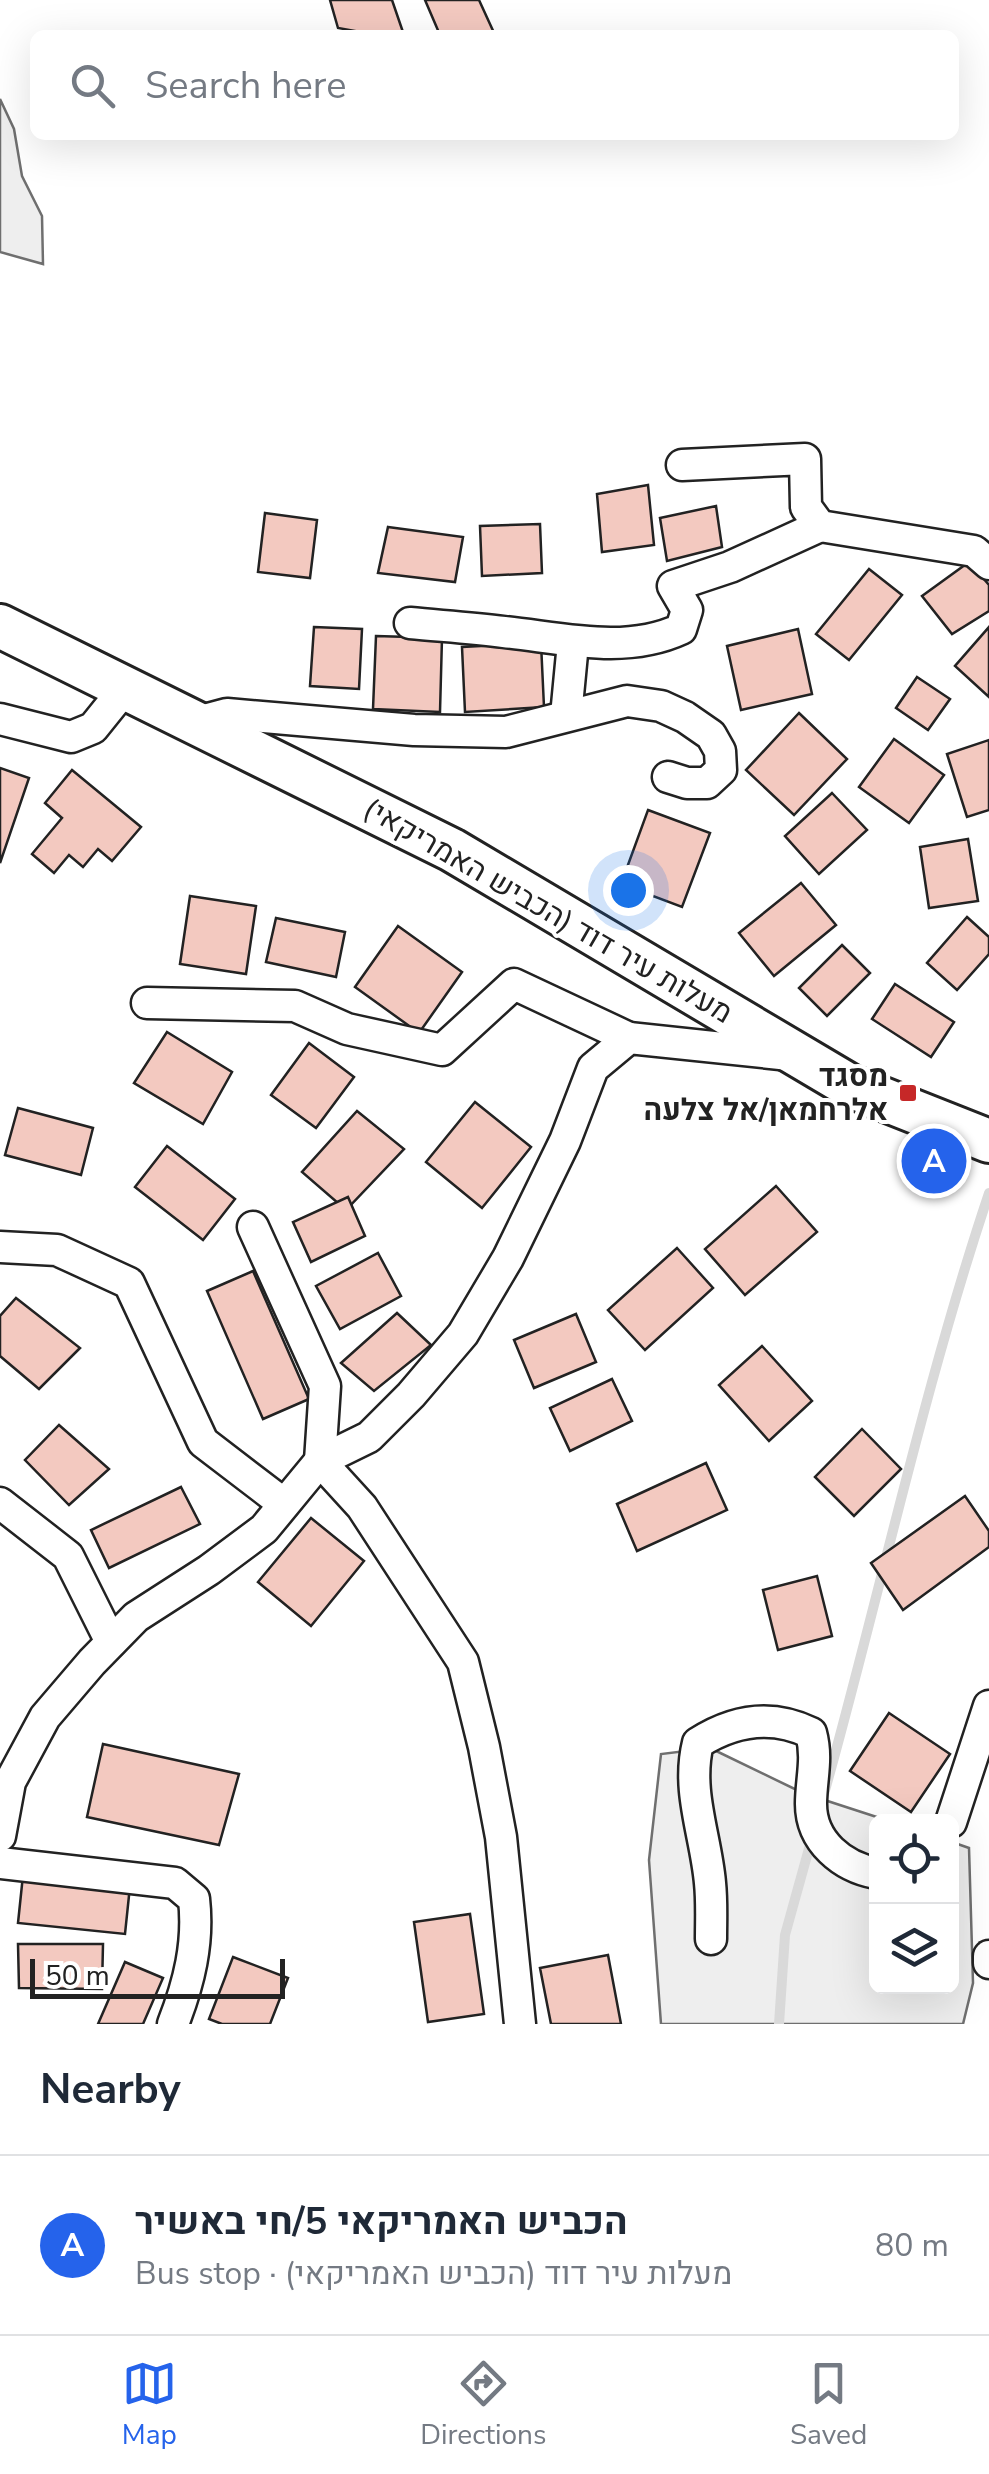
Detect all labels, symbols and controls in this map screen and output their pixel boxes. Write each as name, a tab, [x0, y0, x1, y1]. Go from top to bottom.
search box	[30, 30, 959, 140]
icon: search	[65, 58, 120, 113]
text: Search here	[145, 60, 346, 111]
street label: מעלות עיר דוד (הכביש האמריקאי)	[356, 788, 740, 1034]
your location	[603, 865, 654, 916]
place label: מסגד אלרחמאן/אל צלעה	[644, 1056, 888, 1131]
marker: מסגד אלרחמאן/אל צלעה	[897, 1082, 919, 1104]
pin: A	[902, 1124, 966, 1198]
map controls	[869, 1814, 959, 1994]
button: locate	[869, 1814, 959, 1904]
button: layers	[869, 1904, 959, 1994]
scale bar	[30, 1954, 285, 1998]
text: 50 m	[45, 1957, 110, 1995]
text: Nearby	[40, 2061, 181, 2118]
text: הכביש האמריקאי 5/חי באשיר	[135, 2196, 628, 2247]
text: A	[61, 2224, 84, 2267]
text: 80 m	[875, 2224, 949, 2267]
text: Bus stop · מעלות עיר דוד (הכביש האמריקאי)	[135, 2252, 732, 2295]
tab: Map	[122, 2356, 177, 2454]
tab: Directions	[420, 2356, 546, 2454]
tab: Saved	[790, 2356, 867, 2454]

